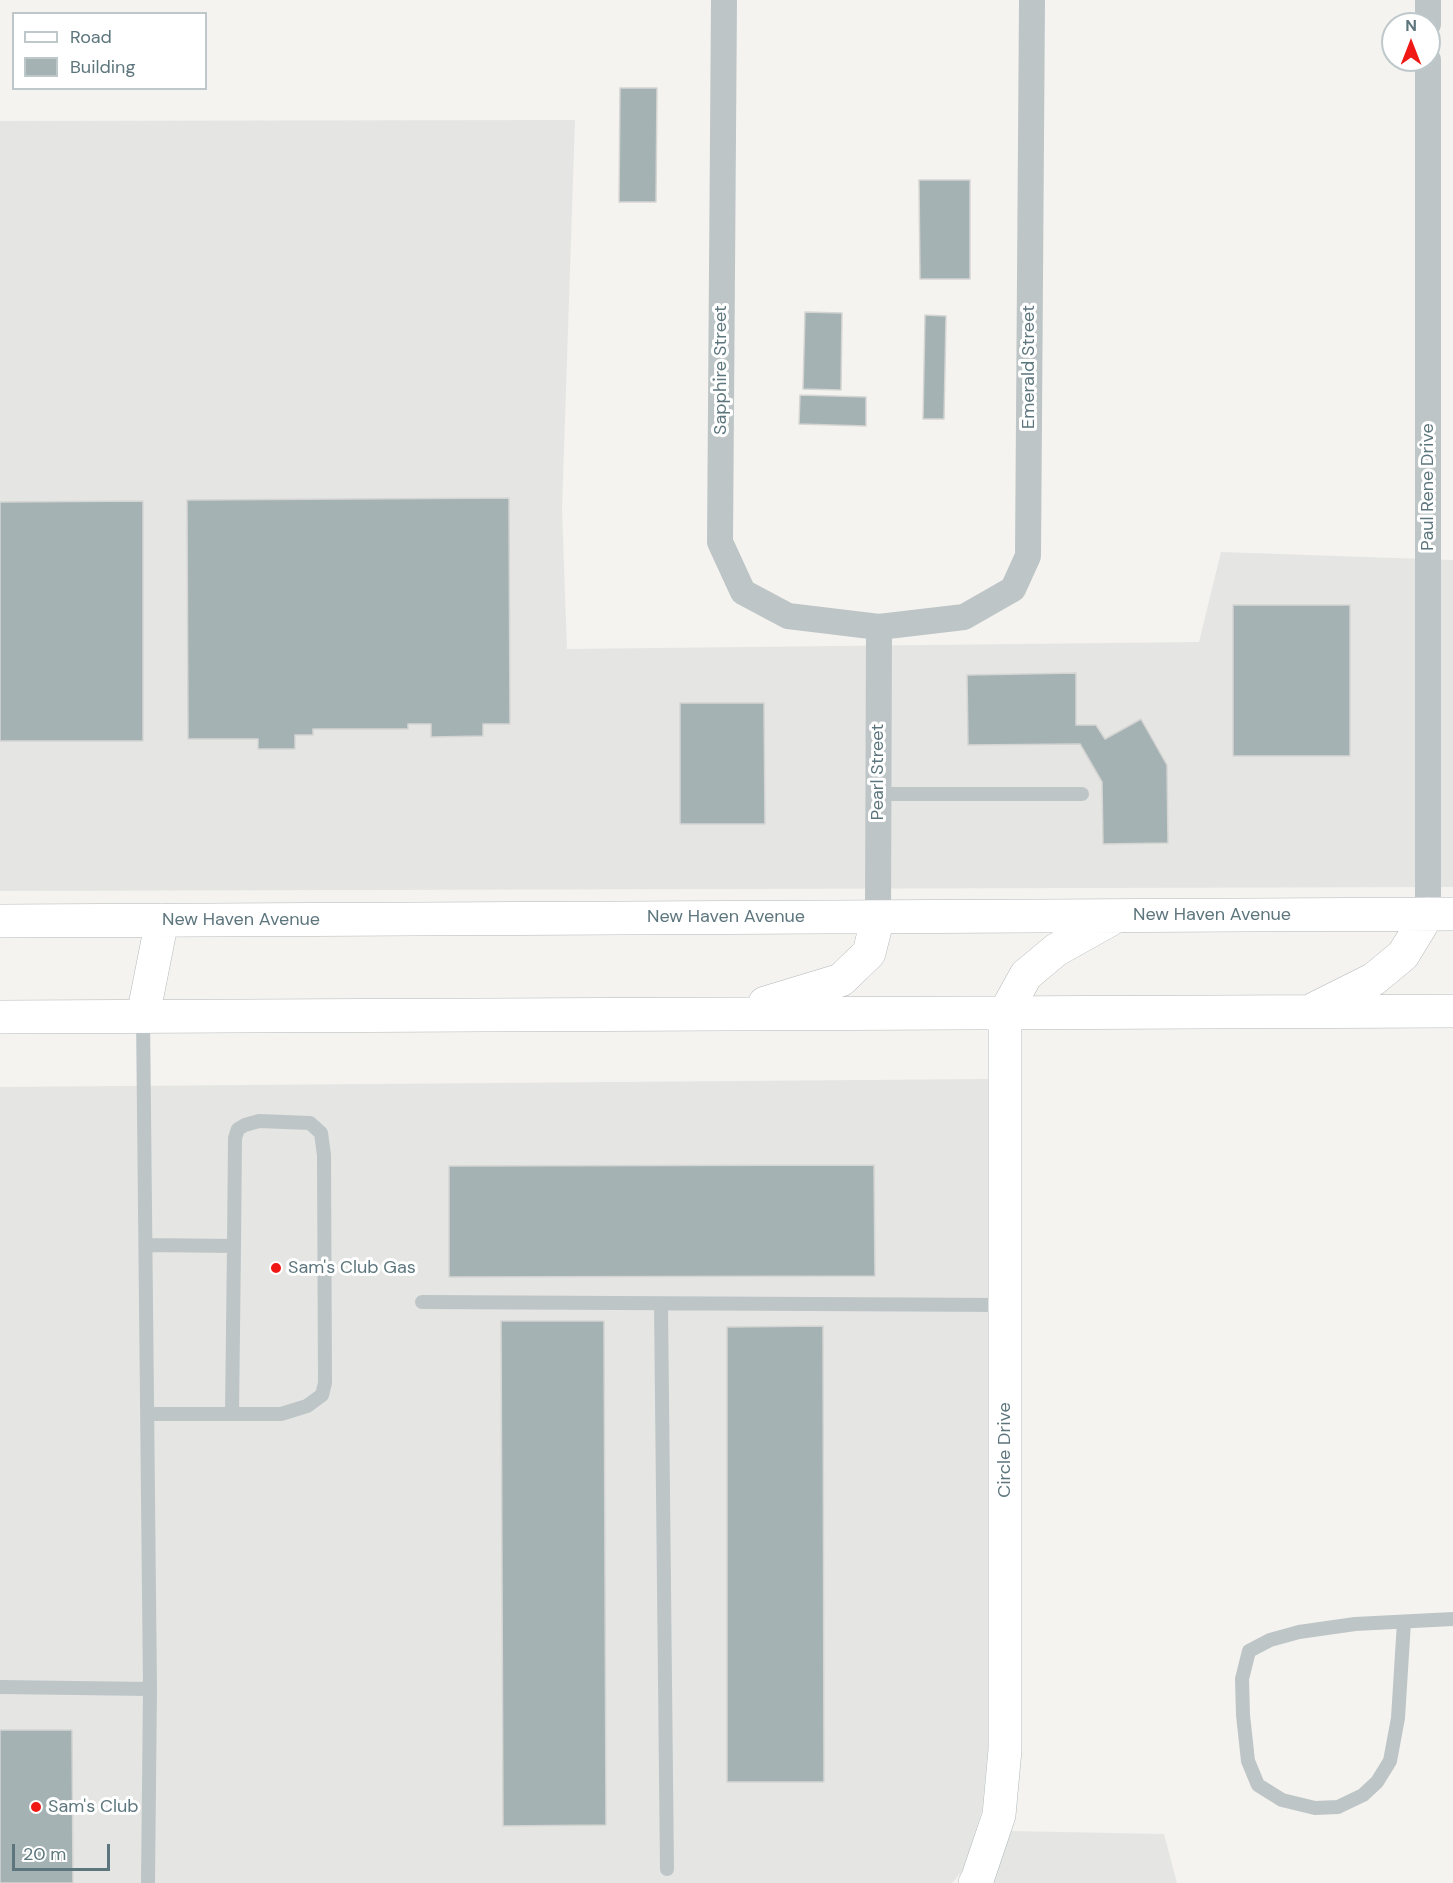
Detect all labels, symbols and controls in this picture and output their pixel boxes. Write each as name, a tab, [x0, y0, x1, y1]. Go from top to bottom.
legend	[12, 12, 207, 90]
north arrow	[1381, 12, 1441, 72]
text: N	[1405, 15, 1417, 36]
text: Road	[70, 25, 112, 49]
text: Building	[70, 55, 135, 79]
street label: Sapphire Street	[710, 305, 732, 435]
street label: Emerald Street	[1018, 305, 1040, 429]
street label: Paul Rene Drive	[1417, 423, 1439, 551]
street label: Pearl Street	[867, 724, 889, 820]
street label: New Haven Avenue	[1133, 904, 1291, 926]
street label: New Haven Avenue	[647, 906, 805, 928]
street label: New Haven Avenue	[162, 909, 320, 931]
place label: Sam's Club Gas	[288, 1257, 416, 1279]
marker: Sam's Club Gas	[269, 1261, 283, 1275]
street label: Circle Drive	[994, 1402, 1016, 1498]
place label: Sam's Club	[48, 1796, 139, 1818]
marker: Sam's Club	[29, 1800, 43, 1814]
scale bar	[15, 1832, 112, 1870]
text: 20 m	[23, 1842, 66, 1866]

